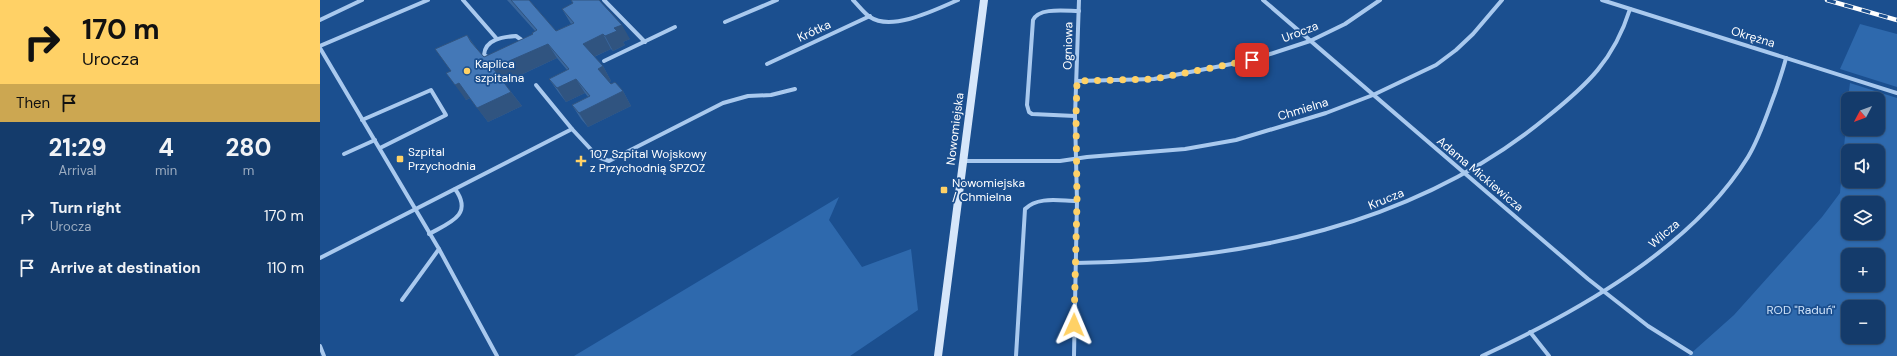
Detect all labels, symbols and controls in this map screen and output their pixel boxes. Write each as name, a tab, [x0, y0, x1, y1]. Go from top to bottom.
text: 170 m	[82, 11, 160, 48]
icon: right	[16, 16, 68, 68]
street label: Krótka	[795, 16, 833, 46]
street label: Urocza	[1279, 18, 1321, 46]
street label: Ogniowa	[1060, 22, 1076, 70]
street label: Okrężna	[1729, 23, 1777, 51]
pin	[1235, 43, 1269, 77]
text: Urocza	[82, 47, 139, 71]
icon: arrive	[1241, 49, 1263, 71]
place label: Kaplica szpitalna	[475, 56, 524, 86]
marker: Kaplica szpitalna	[462, 66, 472, 76]
icon: arrive	[58, 92, 80, 114]
street label: Nowomiejska	[943, 92, 967, 166]
north arrow	[1841, 92, 1885, 136]
map controls	[1841, 92, 1885, 344]
text: Then	[16, 93, 50, 113]
street label: Chmielna	[1276, 94, 1330, 124]
text: 21:29	[48, 132, 106, 163]
text: 4	[158, 132, 174, 163]
text: 280	[226, 132, 272, 163]
street label: Adama Mickiewicza	[1433, 133, 1527, 215]
place label: Szpital Przychodnia	[408, 144, 476, 174]
button: sound	[1841, 144, 1885, 188]
place label: 107 Szpital Wojskowy z Przychodnią SPZOZ	[590, 146, 707, 176]
marker: Szpital Przychodnia	[395, 154, 405, 164]
marker: 107 Szpital Wojskowy z Przychodnią SPZOZ	[575, 155, 587, 167]
text: Arrival	[59, 162, 96, 179]
text: min	[155, 162, 177, 179]
text: m	[243, 162, 254, 179]
place label: Nowomiejska / Chmielna	[952, 175, 1025, 205]
marker: Nowomiejska / Chmielna	[939, 185, 949, 195]
street label: Krucza	[1366, 185, 1406, 213]
button: layers	[1841, 196, 1885, 240]
text: Turn right	[50, 198, 121, 218]
icon: right	[16, 205, 38, 227]
text: 170 m	[264, 206, 304, 226]
street label: Wilcza	[1645, 216, 1683, 252]
text: Urocza	[50, 218, 91, 235]
button: +	[1841, 248, 1885, 292]
icon: arrive	[16, 257, 38, 279]
text: Arrive at destination	[50, 258, 201, 278]
text: 110 m	[267, 258, 304, 278]
button: −	[1841, 300, 1885, 344]
park label: ROD "Raduń"	[1766, 302, 1836, 318]
position arrow	[1053, 304, 1095, 346]

